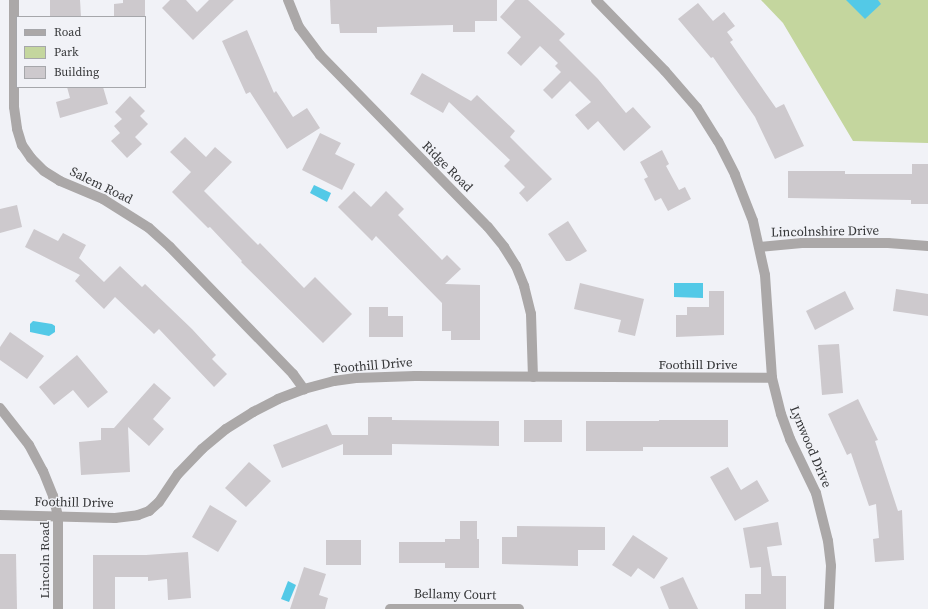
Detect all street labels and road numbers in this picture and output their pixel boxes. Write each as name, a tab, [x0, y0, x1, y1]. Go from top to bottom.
street label: Ridge Road	[418, 138, 476, 196]
street label: Salem Road	[67, 164, 135, 208]
street label: Lincolnshire Drive	[771, 223, 879, 241]
street label: Foothill Drive	[333, 355, 413, 377]
street label: Foothill Drive	[658, 357, 738, 373]
street label: Lynwood Drive	[786, 404, 834, 490]
street label: Foothill Drive	[34, 495, 114, 511]
street label: Lincoln Road	[37, 521, 53, 599]
street label: Bellamy Court	[414, 586, 496, 604]

